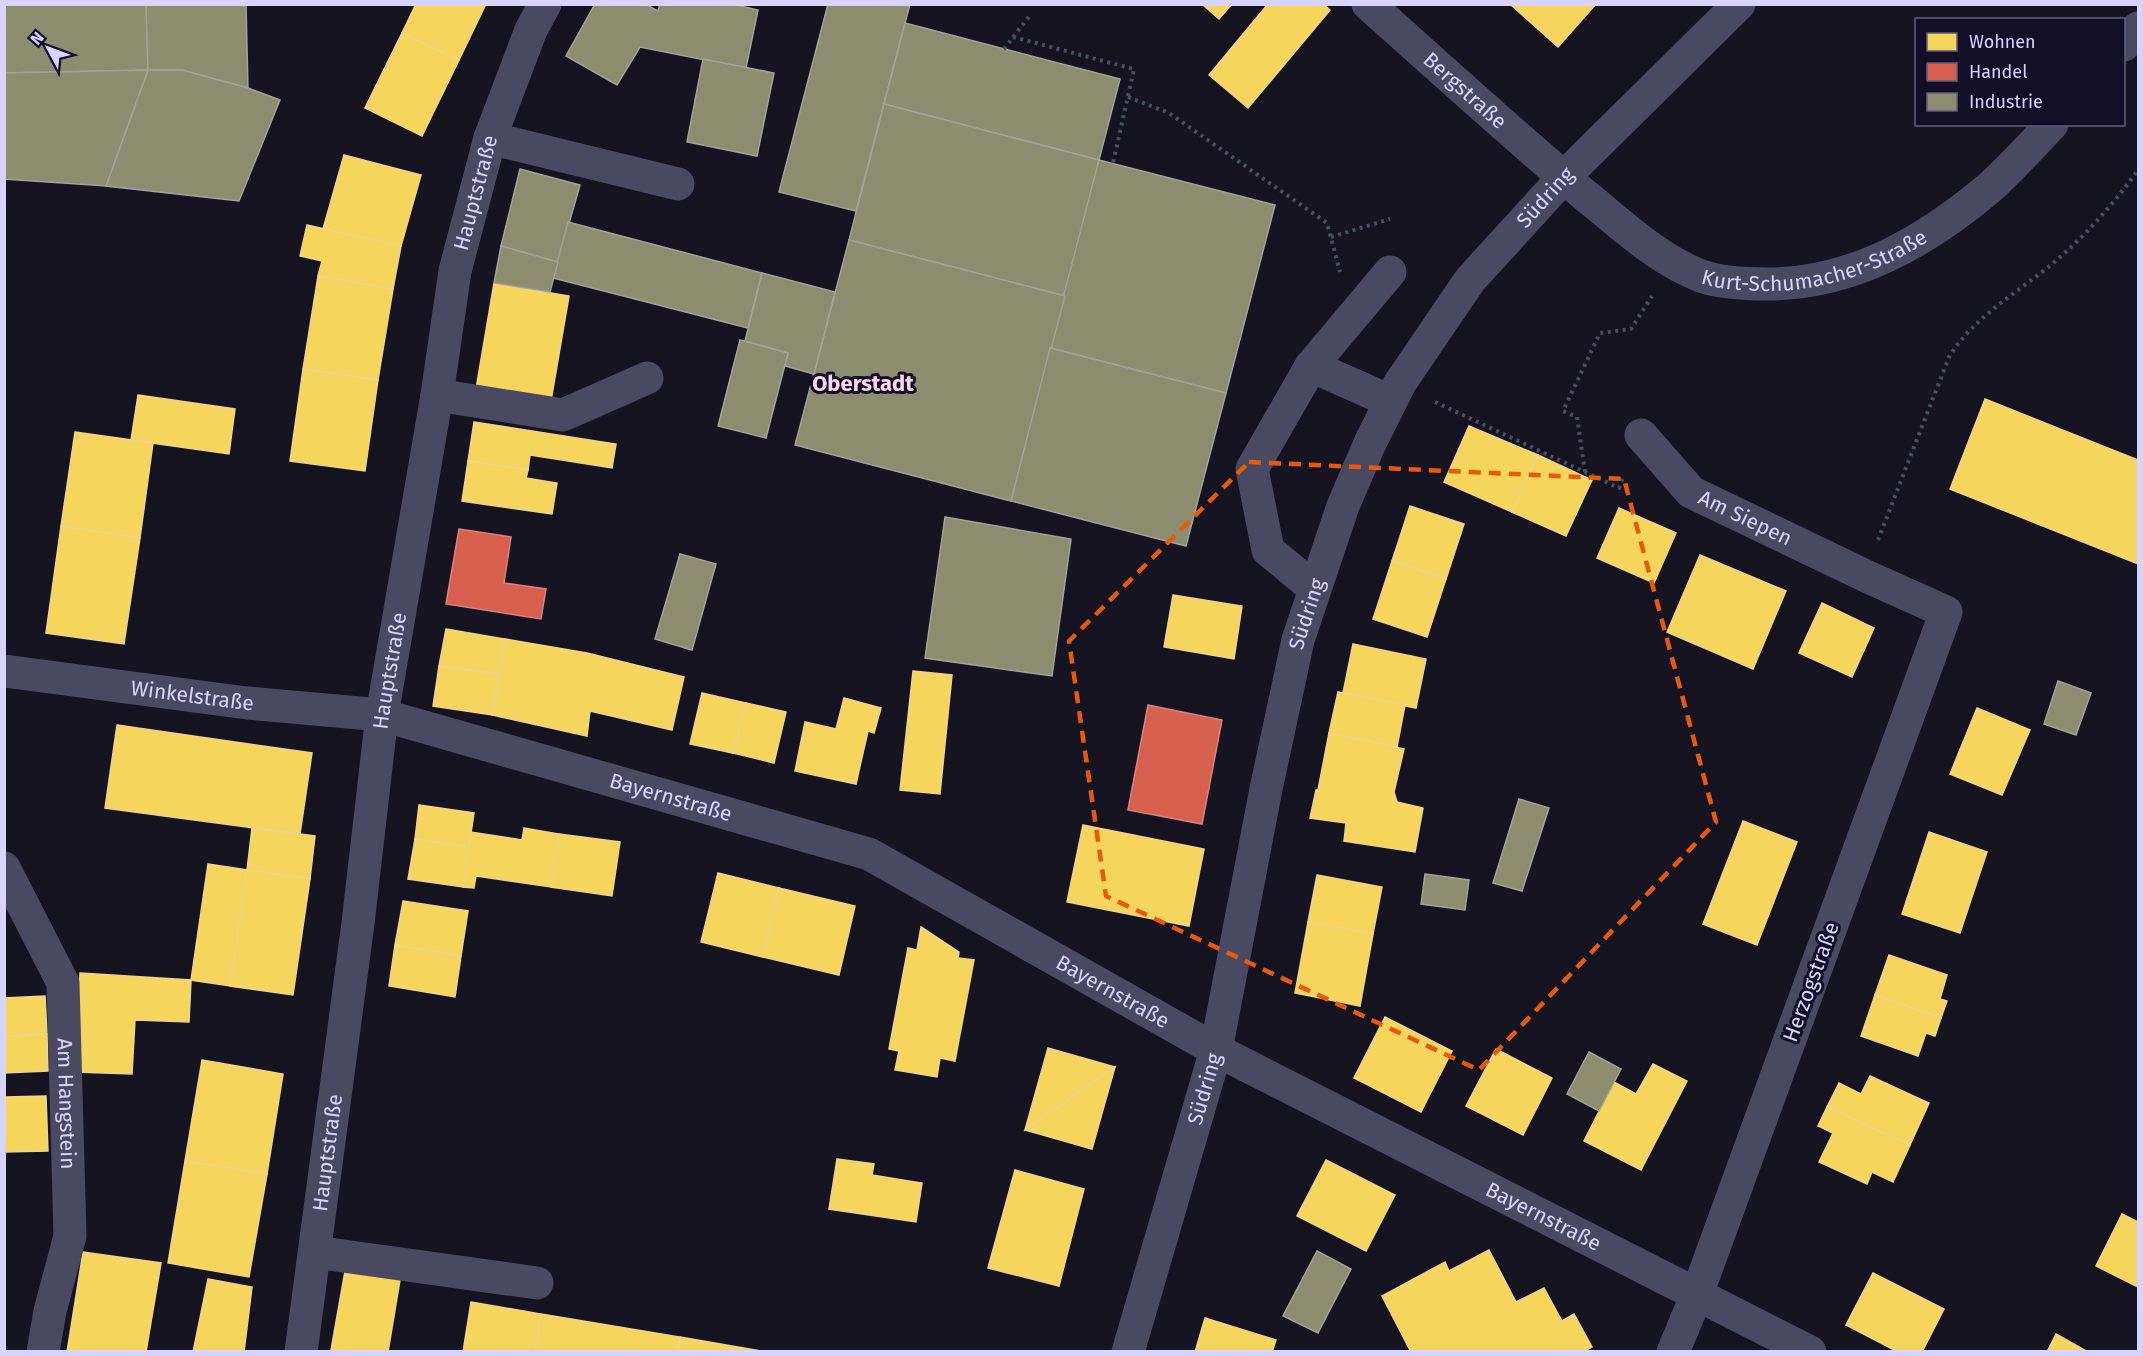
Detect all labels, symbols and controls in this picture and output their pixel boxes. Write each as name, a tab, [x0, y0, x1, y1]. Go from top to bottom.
north arrow	[18, 18, 78, 78]
legend	[1915, 18, 2125, 126]
text: N	[26, 28, 48, 49]
text: Wohnen	[1969, 31, 2036, 53]
street label: Bergstraße	[1418, 47, 1512, 135]
text: Handel	[1969, 61, 2027, 83]
text: Industrie	[1969, 91, 2043, 113]
street label: Hauptstraße	[448, 132, 503, 253]
street label: Südring	[1511, 161, 1580, 233]
street label: Kurt-Schumacher-Straße	[1699, 224, 1932, 297]
district label: Oberstadt	[812, 370, 914, 397]
street label: Am Siepen	[1694, 485, 1796, 552]
street label: Südring	[1283, 575, 1331, 652]
street label: Hauptstraße	[367, 610, 412, 731]
street label: Winkelstraße	[129, 675, 255, 717]
street label: Bayernstraße	[607, 768, 735, 827]
street label: Herzogstraße	[1777, 918, 1845, 1046]
street label: Bayernstraße	[1051, 949, 1174, 1034]
street label: Am Hangstein	[52, 1038, 81, 1170]
street label: Südring	[1182, 1050, 1227, 1128]
street label: Hauptstraße	[307, 1092, 348, 1213]
street label: Bayernstraße	[1481, 1176, 1606, 1257]

